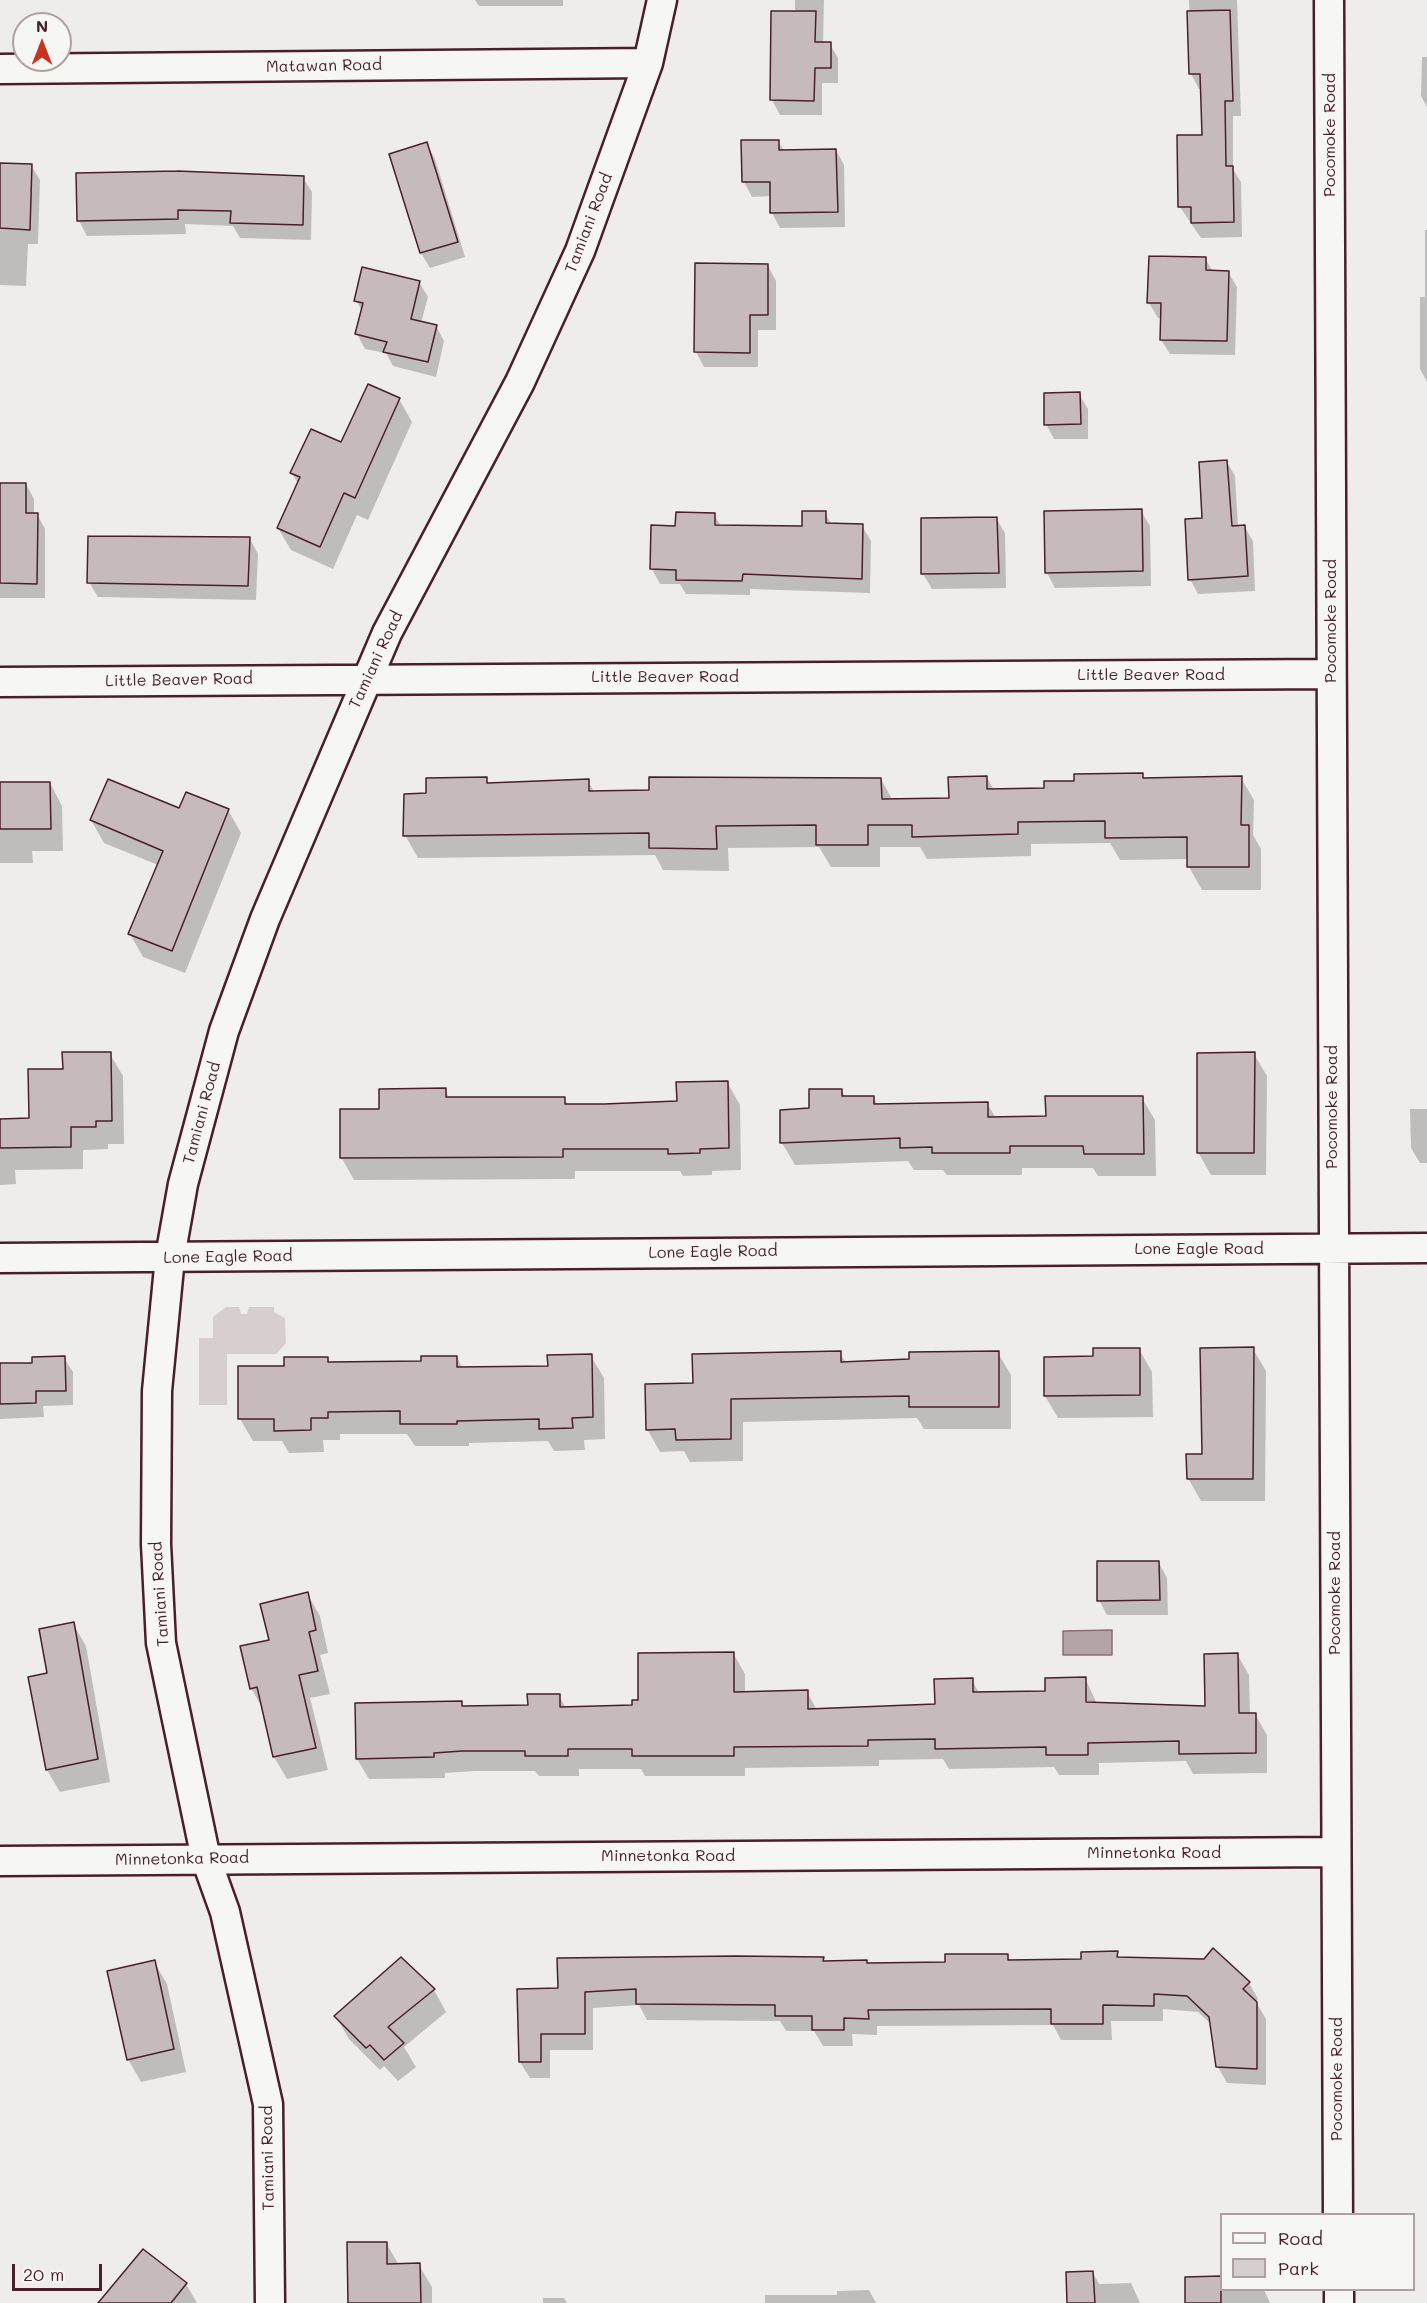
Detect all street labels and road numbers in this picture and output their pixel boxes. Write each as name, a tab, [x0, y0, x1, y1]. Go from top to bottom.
street label: Matawan Road	[266, 55, 382, 77]
street label: Pocomoke Road	[1320, 73, 1340, 197]
street label: Tamiani Road	[561, 170, 617, 276]
street label: Pocomoke Road	[1321, 559, 1341, 683]
street label: Tamiani Road	[345, 608, 407, 712]
street label: Little Beaver Road	[1077, 665, 1225, 685]
street label: Little Beaver Road	[591, 667, 739, 687]
street label: Little Beaver Road	[105, 669, 253, 691]
street label: Pocomoke Road	[1322, 1045, 1342, 1169]
street label: Tamiani Road	[179, 1060, 225, 1166]
street label: Lone Eagle Road	[1134, 1239, 1264, 1259]
street label: Lone Eagle Road	[648, 1241, 778, 1263]
street label: Lone Eagle Road	[163, 1246, 293, 1268]
street label: Pocomoke Road	[1325, 1531, 1345, 1655]
street label: Tamiani Road	[147, 1541, 173, 1647]
street label: Minnetonka Road	[1087, 1843, 1221, 1863]
street label: Minnetonka Road	[601, 1846, 735, 1866]
street label: Minnetonka Road	[115, 1848, 249, 1870]
street label: Pocomoke Road	[1327, 2017, 1347, 2141]
street label: Tamiani Road	[257, 2105, 279, 2211]

